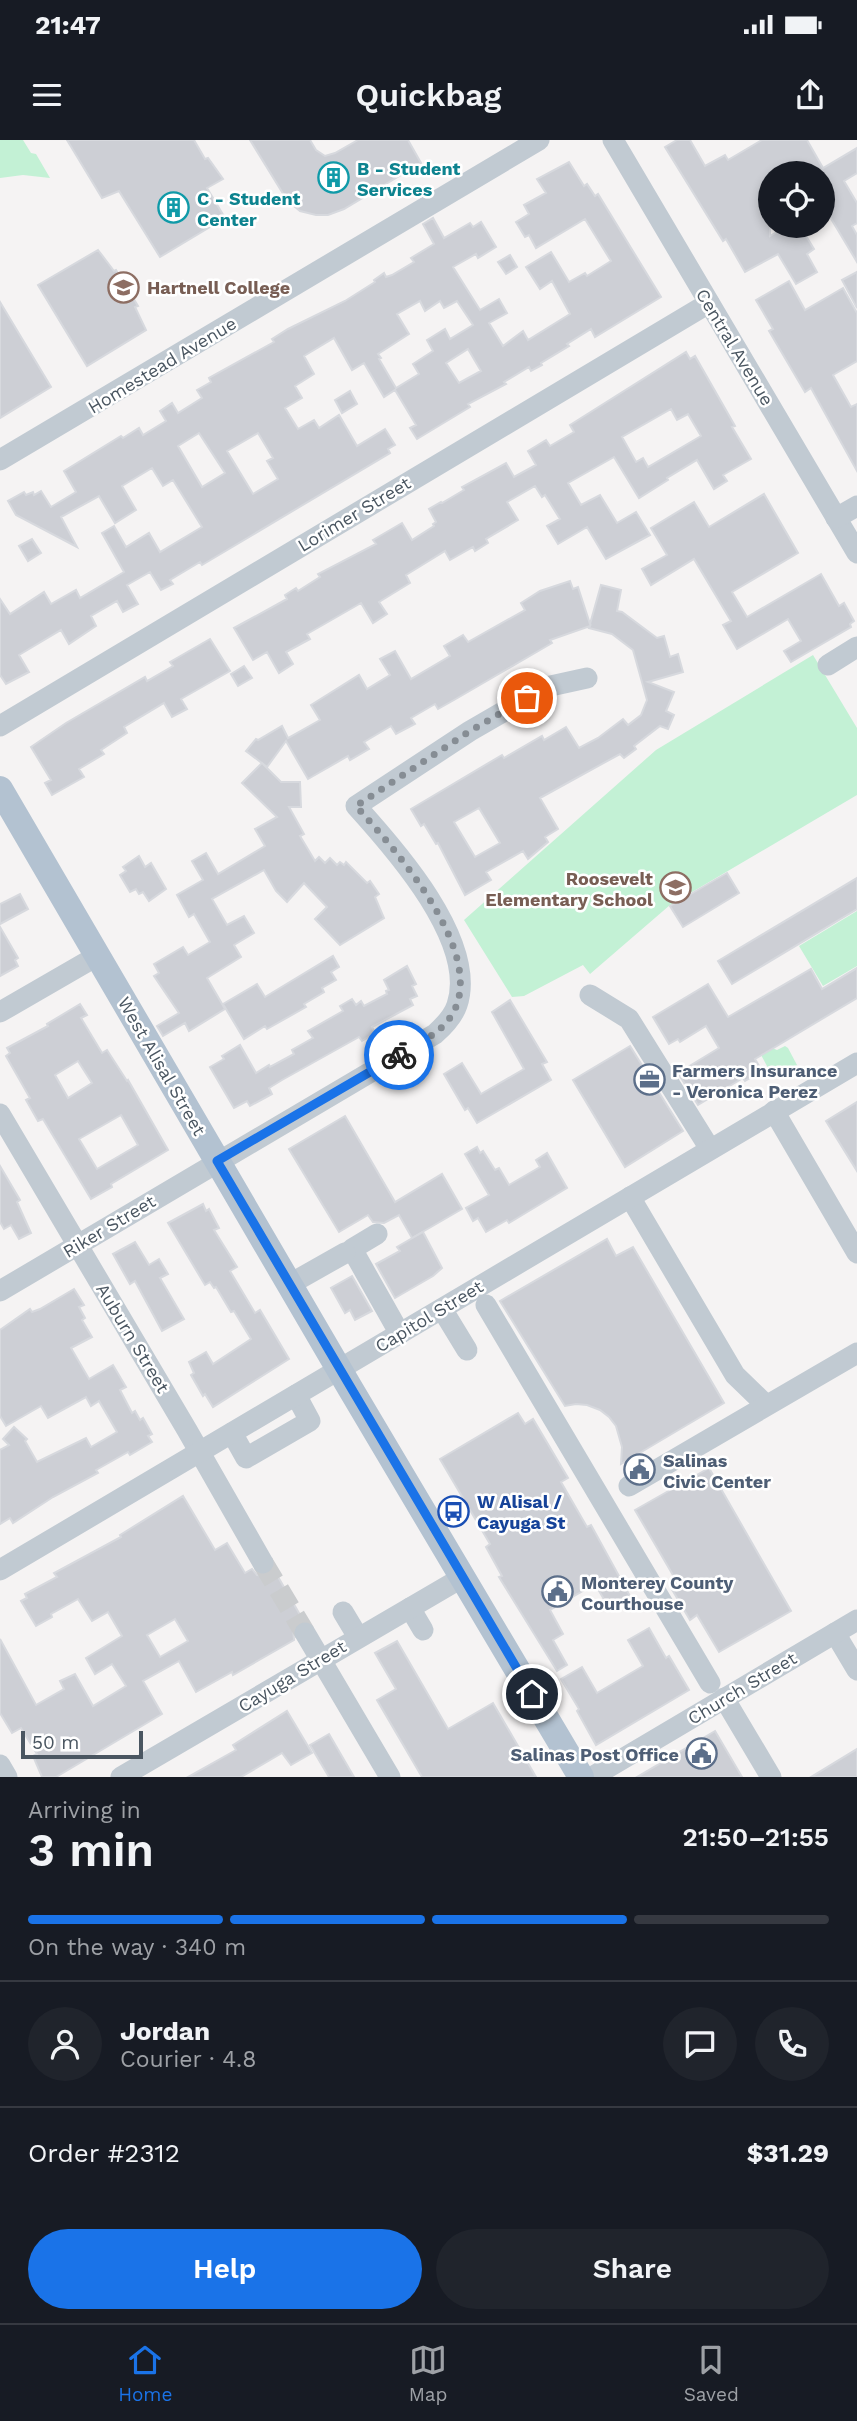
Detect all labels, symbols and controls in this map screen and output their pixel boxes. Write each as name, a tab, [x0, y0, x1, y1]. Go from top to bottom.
text: 21:47	[35, 10, 101, 40]
icon: menu	[28, 76, 66, 114]
text: Quickbag	[356, 76, 501, 114]
icon: share	[791, 76, 829, 114]
place label: B - Student Services	[357, 158, 461, 200]
building icon: B - Student Services	[317, 161, 351, 195]
map controls	[758, 161, 835, 238]
button: locate	[758, 161, 835, 238]
place label: C - Student Center	[197, 188, 300, 230]
building icon: C - Student Center	[157, 191, 191, 225]
school or university icon: Hartnell College	[107, 270, 141, 304]
place label: Hartnell College	[147, 277, 290, 298]
street label: Central Avenue	[692, 285, 778, 409]
street label: Homestead Avenue	[84, 312, 240, 418]
street label: Lorimer Street	[294, 472, 415, 556]
pin	[497, 668, 557, 728]
icon: bag	[508, 679, 546, 717]
place label: Roosevelt Elementary School	[485, 868, 653, 910]
school or university icon: Roosevelt Elementary School	[659, 871, 693, 905]
street label: West Alisal Street	[114, 993, 210, 1139]
courier	[364, 1020, 434, 1090]
icon: bike	[380, 1036, 418, 1074]
place label: Farmers Insurance - Veronica Perez	[672, 1060, 837, 1102]
office icon: Farmers Insurance - Veronica Perez	[632, 1063, 666, 1097]
street label: Riker Street	[59, 1190, 159, 1262]
street label: Capitol Street	[371, 1275, 487, 1356]
street label: Auburn Street	[92, 1279, 174, 1397]
place label: Salinas Civic Center	[663, 1450, 771, 1492]
public building icon: Salinas Civic Center	[623, 1453, 657, 1487]
place label: W Alisal / Cayuga St	[477, 1491, 565, 1533]
bus stop icon: W Alisal / Cayuga St	[437, 1494, 471, 1528]
place label: Monterey County Courthouse	[581, 1572, 734, 1614]
public building icon: Monterey County Courthouse	[541, 1575, 575, 1609]
street label: Cayuga Street	[234, 1635, 350, 1716]
street label: Church Street	[684, 1647, 801, 1729]
pin	[502, 1664, 562, 1724]
icon: home	[513, 1675, 551, 1713]
scale bar	[21, 1728, 144, 1760]
text: 50 m	[32, 1731, 79, 1754]
public building icon: Salinas Post Office	[685, 1737, 719, 1771]
place label: Salinas Post Office	[511, 1744, 679, 1765]
text: Arriving in	[28, 1797, 141, 1824]
text: 21:50–21:55	[683, 1822, 829, 1852]
text: 3 min	[28, 1823, 154, 1877]
text: On the way · 340 m	[28, 1934, 246, 1961]
button: person	[28, 2007, 102, 2081]
button: chat	[663, 2007, 737, 2081]
button: phone	[755, 2007, 829, 2081]
text: Jordan	[120, 2016, 210, 2046]
text: Courier · 4.8	[120, 2046, 256, 2073]
text: Order #2312	[28, 2138, 180, 2168]
text: $31.29	[747, 2138, 829, 2168]
button: Help	[28, 2229, 422, 2309]
button: Share	[436, 2229, 829, 2309]
tab: Home	[118, 2341, 172, 2406]
tab: Map	[409, 2341, 447, 2406]
tab: Saved	[684, 2341, 739, 2406]

